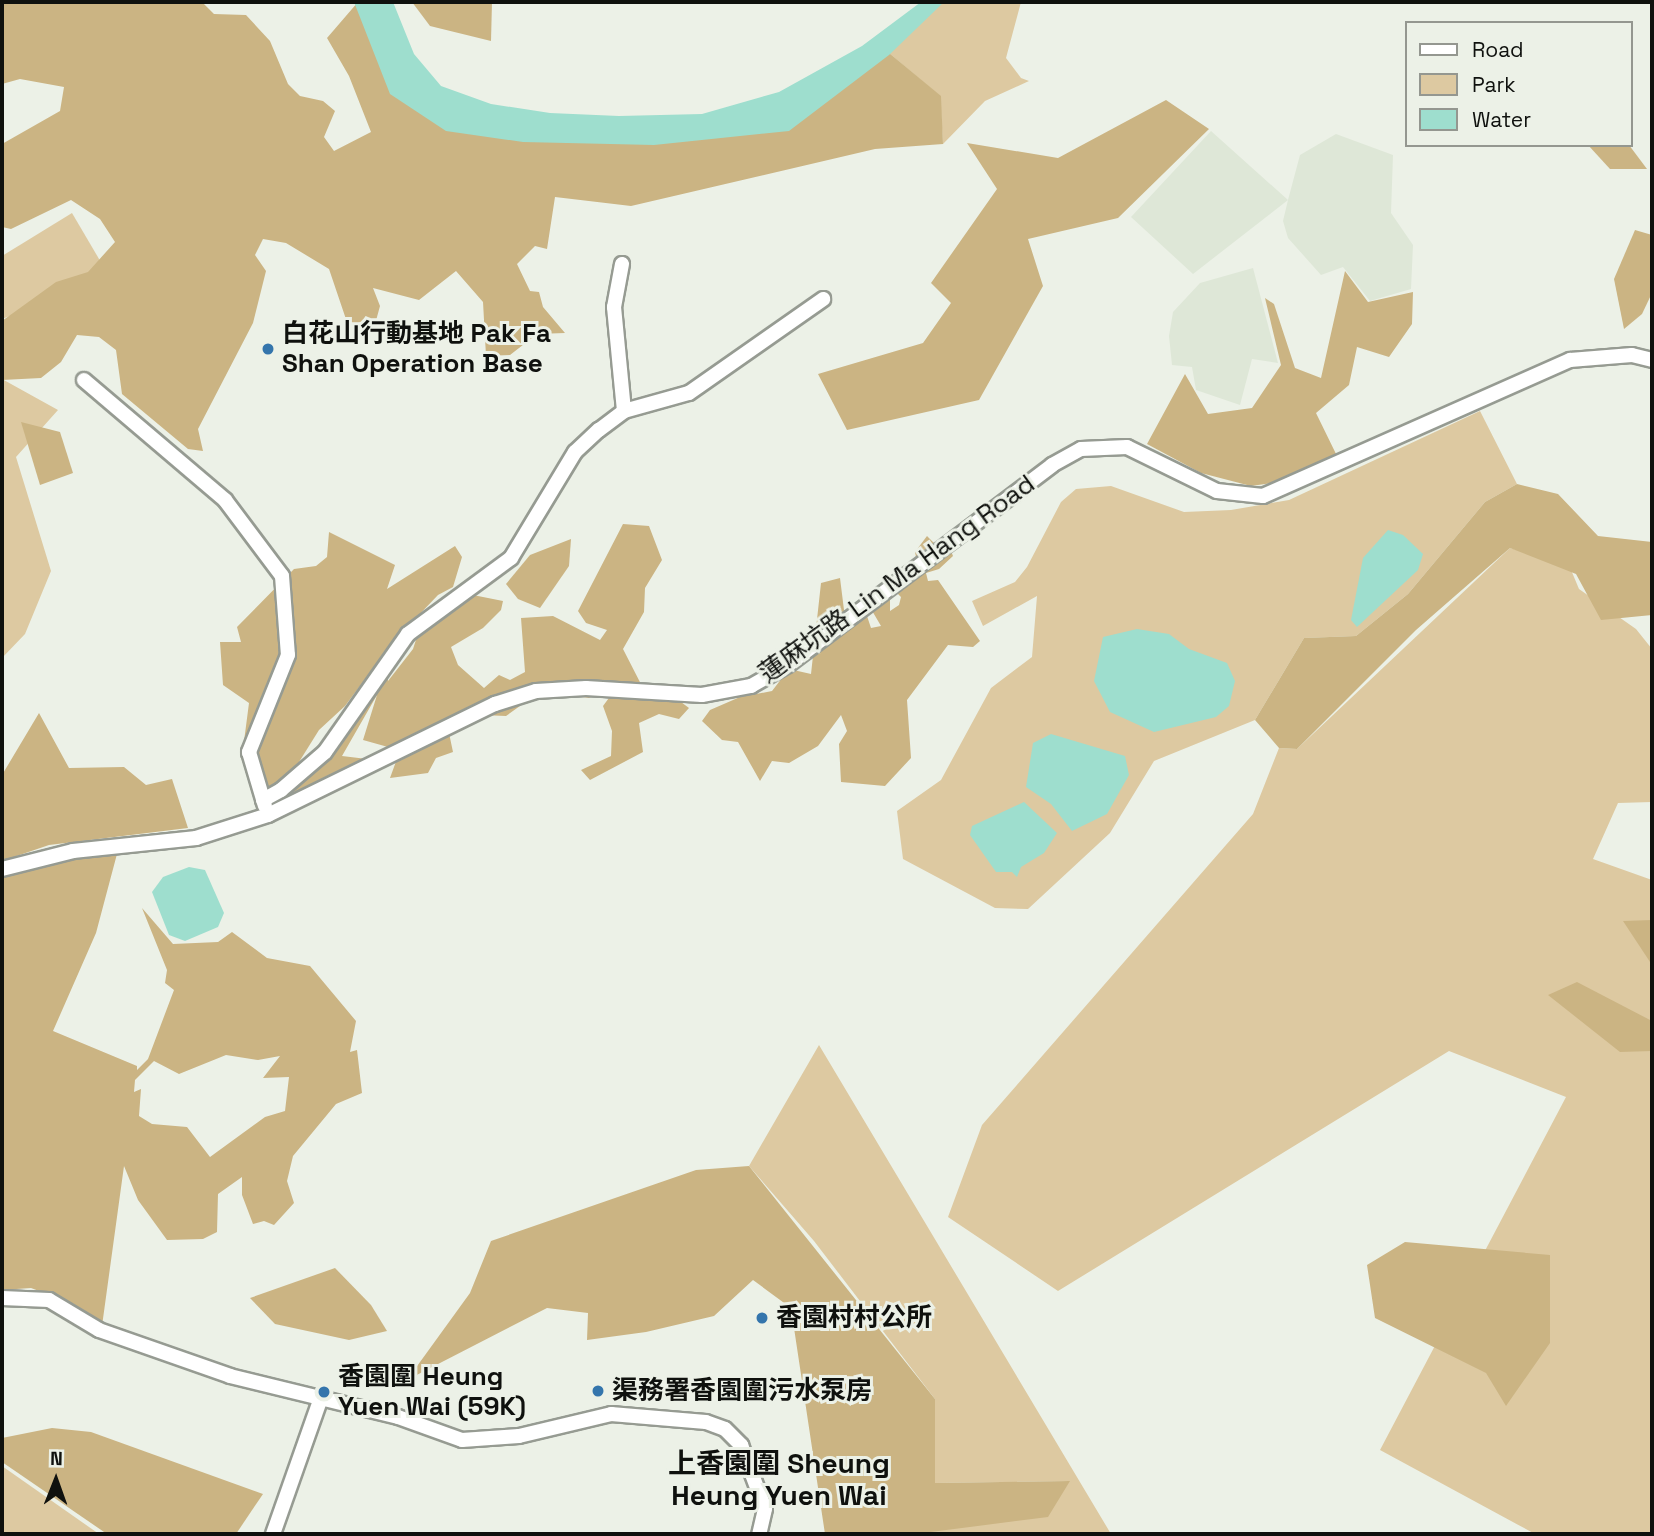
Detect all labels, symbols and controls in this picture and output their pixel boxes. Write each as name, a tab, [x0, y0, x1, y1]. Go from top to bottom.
legend	[1406, 21, 1633, 147]
text: Road	[1472, 36, 1524, 63]
text: Park	[1472, 71, 1516, 98]
text: Water	[1472, 106, 1531, 133]
place label: 白花山行動基地 Pak Fa Shan Operation Base	[282, 318, 551, 380]
marker: 白花山行動基地 Pak Fa Shan Operation Base	[260, 341, 276, 357]
street label: 蓮麻坑路 Lin Ma Hang Road	[753, 468, 1041, 690]
place label: 香園村村公所	[776, 1302, 932, 1334]
marker: 香園村村公所	[754, 1310, 770, 1326]
place label: 香園圍 Heung Yuen Wai (59K)	[338, 1361, 526, 1422]
place label: 渠務署香園圍污水泵房	[612, 1375, 872, 1407]
marker: 渠務署香園圍污水泵房	[590, 1383, 606, 1399]
marker: 香園圍 Heung Yuen Wai (59K)	[316, 1384, 332, 1400]
north arrow	[21, 1445, 91, 1515]
text: N	[50, 1446, 63, 1471]
district label: 上香園圍 Sheung Heung Yuen Wai	[668, 1446, 890, 1512]

